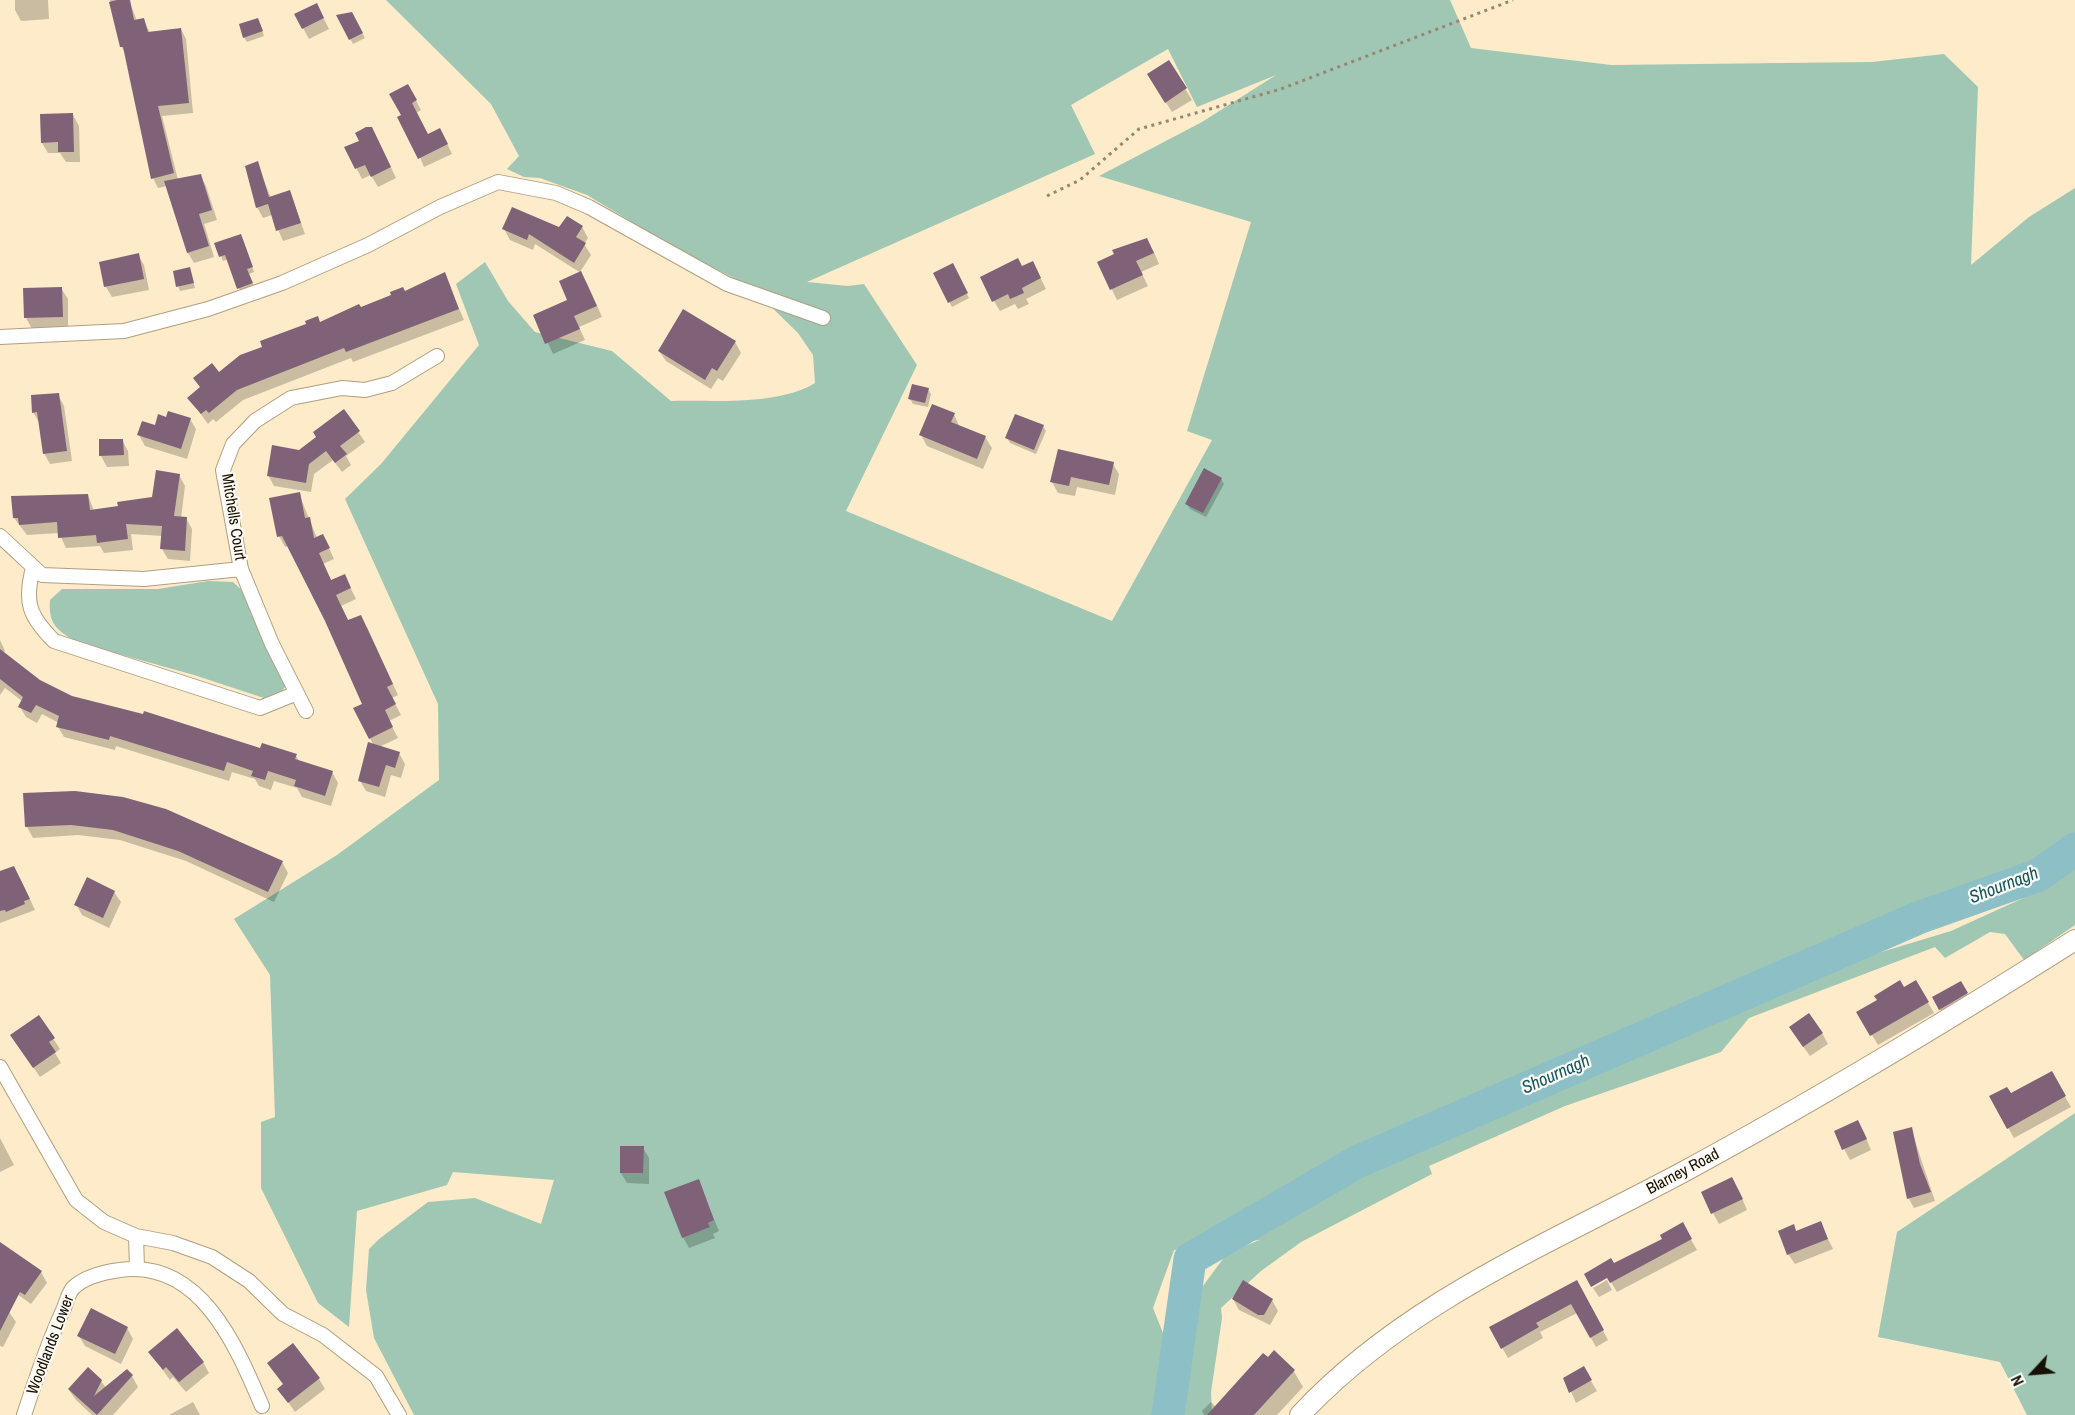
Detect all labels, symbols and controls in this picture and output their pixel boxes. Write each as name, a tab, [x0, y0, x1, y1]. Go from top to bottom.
street label: Mitchells Court	[217, 472, 249, 562]
water label: Shournagh	[1966, 863, 2042, 909]
water label: Shournagh	[1519, 1050, 1593, 1100]
street label: Blarney Road	[1643, 1145, 1723, 1199]
street label: Woodlands Lower	[23, 1293, 79, 1397]
north arrow	[2003, 1343, 2063, 1403]
text: N	[2005, 1372, 2029, 1390]

